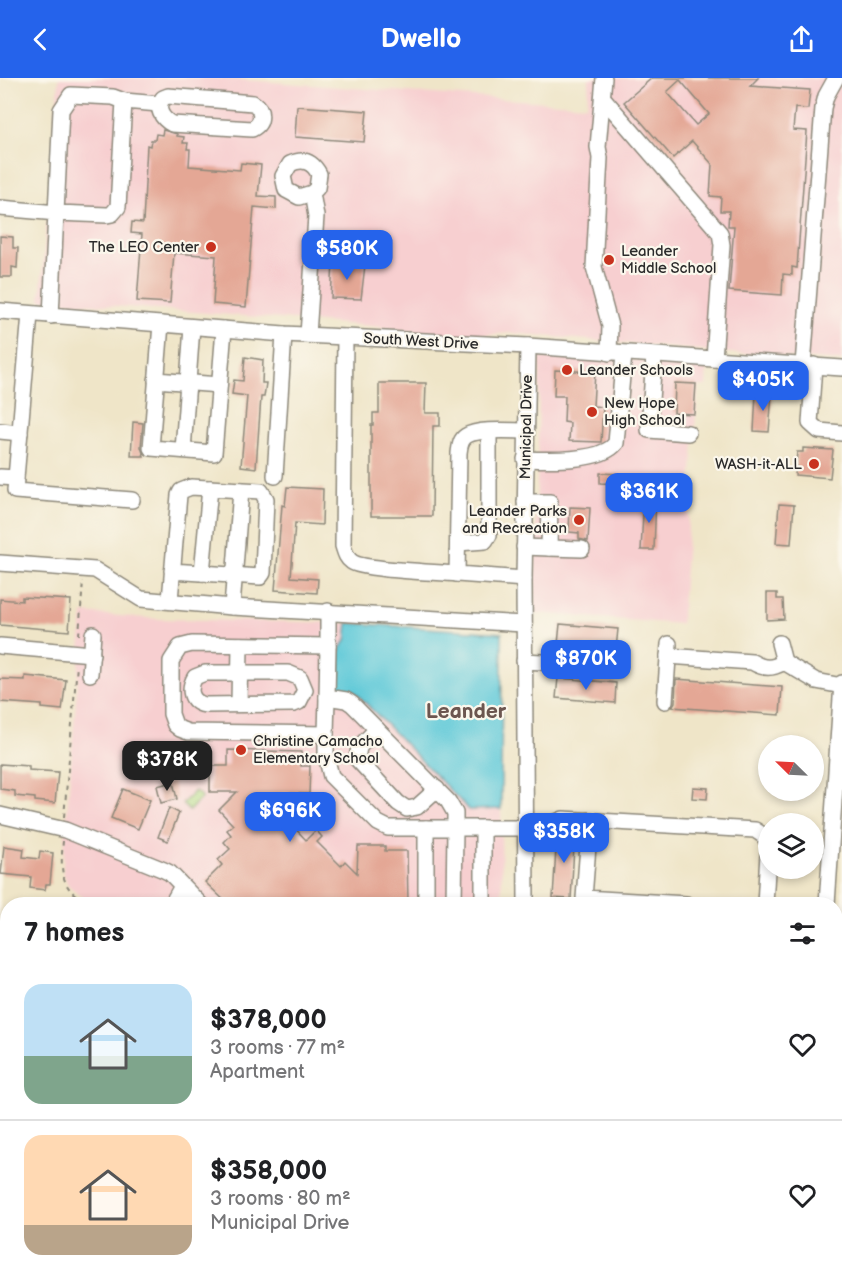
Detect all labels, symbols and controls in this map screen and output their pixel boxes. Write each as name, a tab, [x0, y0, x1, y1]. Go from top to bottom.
icon: back	[24, 23, 57, 56]
text: Dwello	[381, 23, 461, 55]
icon: share	[785, 23, 818, 56]
pin: $580K	[305, 230, 389, 281]
text: $580K	[316, 237, 378, 261]
place label: The LEO Center	[89, 238, 200, 257]
marker: The LEO Center	[204, 240, 218, 254]
place label: Leander Middle School	[621, 242, 716, 278]
marker: Leander Middle School	[602, 253, 616, 267]
street label: South West Drive	[363, 329, 479, 354]
place label: Leander Schools	[579, 361, 693, 380]
pin: $405K	[721, 361, 805, 412]
marker: Leander Schools	[560, 363, 574, 377]
text: $405K	[732, 368, 794, 392]
street label: Municipal Drive	[516, 374, 537, 479]
place label: New Hope High School	[604, 394, 685, 430]
marker: New Hope High School	[585, 405, 599, 419]
place label: WASH-it-ALL	[715, 455, 802, 474]
marker: WASH-it-ALL	[807, 457, 821, 471]
pin: $361K	[607, 473, 691, 524]
text: $361K	[620, 480, 679, 504]
place label: Leander Parks and Recreation	[462, 502, 568, 538]
marker: Leander Parks and Recreation	[572, 513, 586, 527]
pin: $870K	[544, 640, 628, 691]
text: $870K	[555, 647, 617, 671]
district label: Leander	[426, 699, 507, 724]
place label: Christine Camacho Elementary School	[253, 732, 383, 768]
north arrow	[758, 735, 824, 801]
map controls	[758, 735, 824, 879]
pin: $378K	[125, 741, 209, 792]
marker: Christine Camacho Elementary School	[234, 743, 248, 757]
text: $378K	[136, 748, 198, 772]
pin: $696K	[248, 792, 332, 843]
text: $696K	[259, 799, 321, 823]
pin: $358K	[522, 813, 606, 864]
button: layers	[758, 813, 824, 879]
text: $358K	[533, 820, 595, 844]
icon: filters	[786, 917, 819, 950]
text: 7 homes	[24, 918, 124, 949]
text: $378,000	[210, 1005, 327, 1036]
icon: home	[72, 1008, 144, 1080]
icon: heart	[786, 1028, 819, 1061]
text: 3 rooms · 77 m²	[210, 1036, 345, 1060]
text: Apartment	[210, 1060, 305, 1084]
text: $358,000	[210, 1156, 327, 1187]
icon: home	[72, 1159, 144, 1231]
icon: heart	[786, 1179, 819, 1212]
text: 3 rooms · 80 m²	[210, 1187, 351, 1211]
text: Municipal Drive	[210, 1211, 349, 1235]

